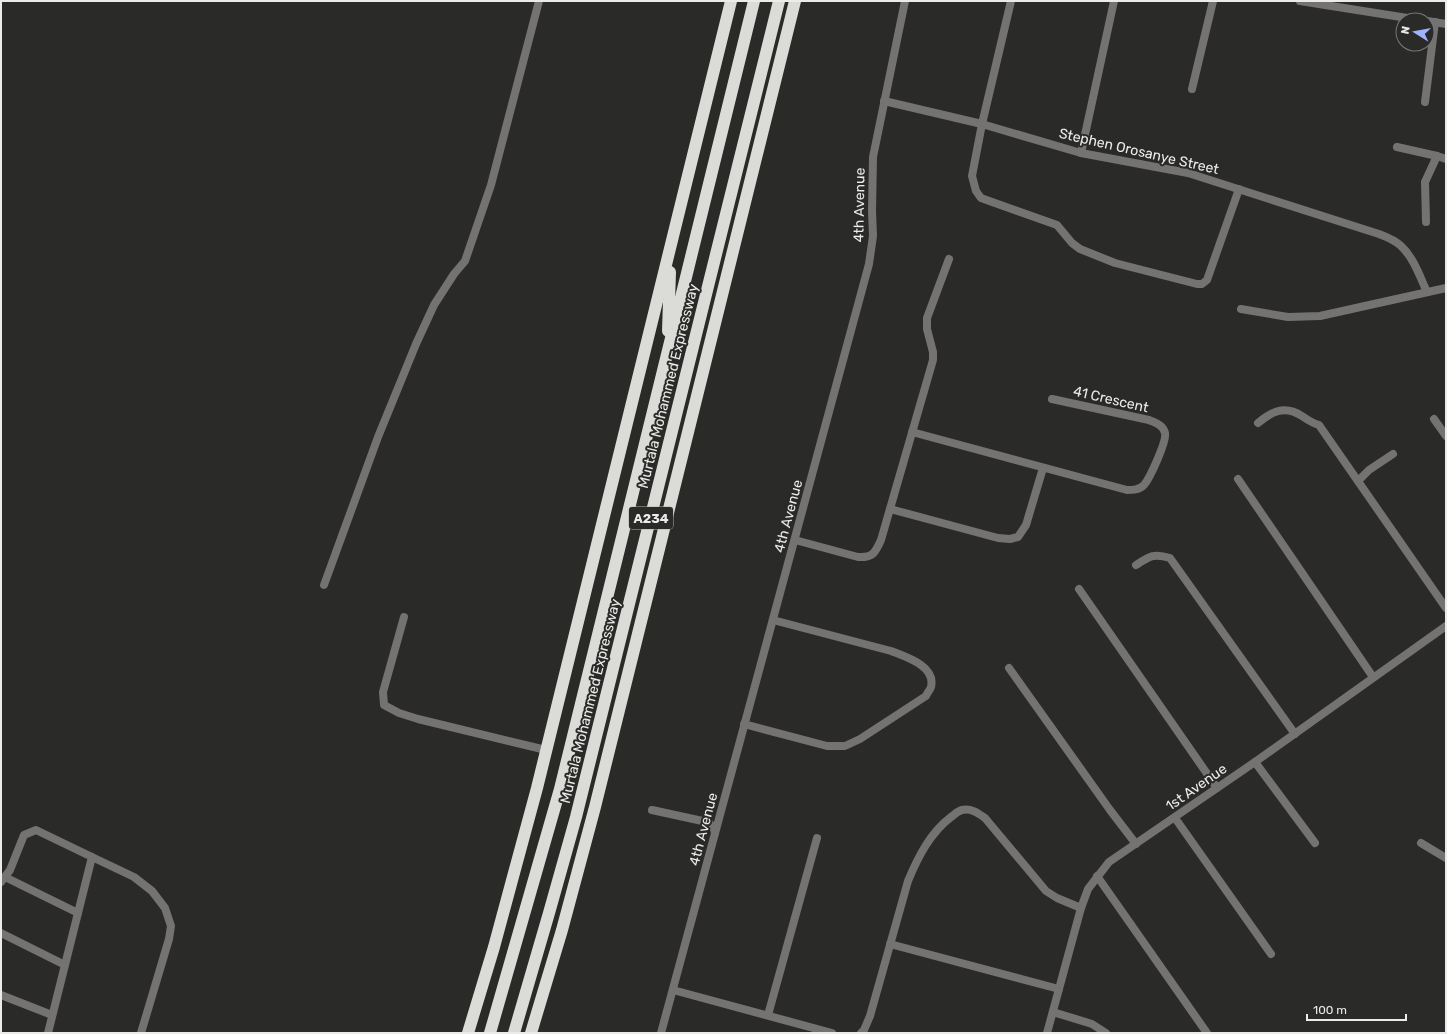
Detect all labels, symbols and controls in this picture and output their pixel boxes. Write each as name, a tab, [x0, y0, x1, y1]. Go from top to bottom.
north arrow	[1395, 12, 1435, 52]
text: N	[1399, 25, 1413, 35]
street label: Stephen Orosanye Street	[1057, 125, 1221, 178]
street label: 4th Avenue	[850, 167, 869, 243]
street label: Murtala Mohammed Expressway	[635, 282, 702, 490]
street label: 41 Crescent	[1072, 383, 1151, 417]
street label: 4th Avenue	[771, 478, 806, 554]
road number: A234	[629, 507, 673, 529]
street label: Murtala Mohammed Expressway	[557, 597, 624, 805]
street label: 1st Avenue	[1162, 760, 1230, 815]
street label: 4th Avenue	[686, 791, 721, 867]
scale bar	[1307, 996, 1406, 1022]
text: 100 m	[1313, 1003, 1347, 1017]

